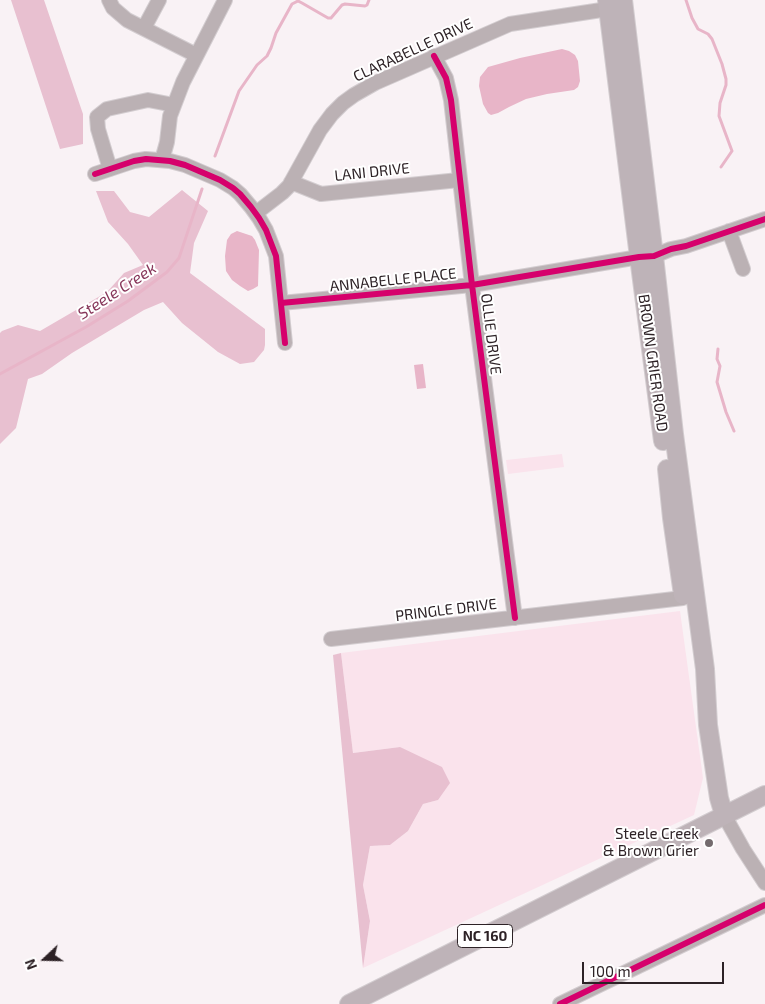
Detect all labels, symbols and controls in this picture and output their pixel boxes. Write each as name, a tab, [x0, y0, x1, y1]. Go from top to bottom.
street label: CLARABELLE DRIVE	[350, 14, 476, 86]
street label: LANI DRIVE	[333, 159, 411, 185]
water label: Steele Creek	[74, 259, 160, 323]
street label: ANNABELLE PLACE	[329, 264, 457, 296]
street label: OLLIE DRIVE	[477, 292, 505, 376]
street label: BROWN GRIER ROAD	[634, 293, 672, 433]
street label: PRINGLE DRIVE	[394, 595, 498, 625]
place label: Steele Creek & Brown Grier	[603, 825, 699, 860]
marker: Steele Creek & Brown Grier	[703, 837, 715, 849]
road number: NC 160	[458, 924, 512, 948]
north arrow	[20, 934, 70, 984]
scale bar	[585, 952, 728, 984]
text: N	[21, 957, 40, 972]
text: 100 m	[590, 962, 631, 980]

